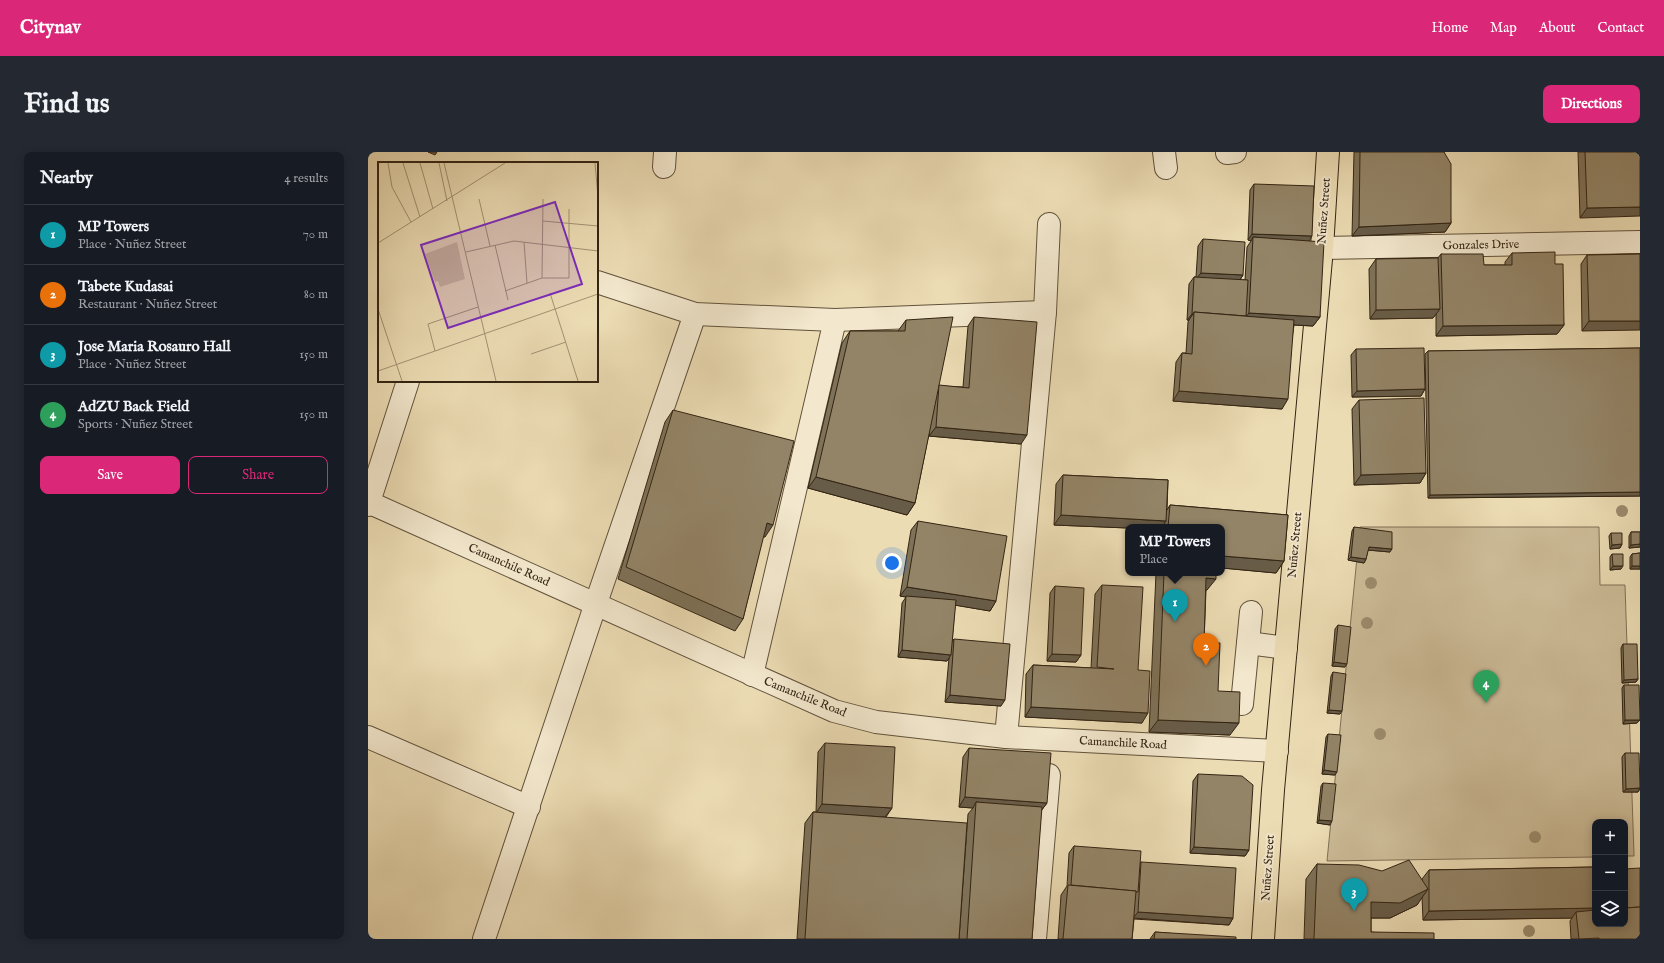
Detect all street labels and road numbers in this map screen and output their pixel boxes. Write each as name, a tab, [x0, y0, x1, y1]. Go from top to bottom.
street label: Nuñez Street	[1314, 177, 1334, 245]
street label: Gonzales Drive	[1443, 237, 1520, 253]
street label: Nuñez Street	[1285, 511, 1305, 579]
street label: Camanchile Road	[466, 540, 553, 590]
street label: Camanchile Road	[761, 674, 849, 721]
street label: Camanchile Road	[1079, 733, 1168, 753]
street label: Nuñez Street	[1258, 834, 1278, 902]

